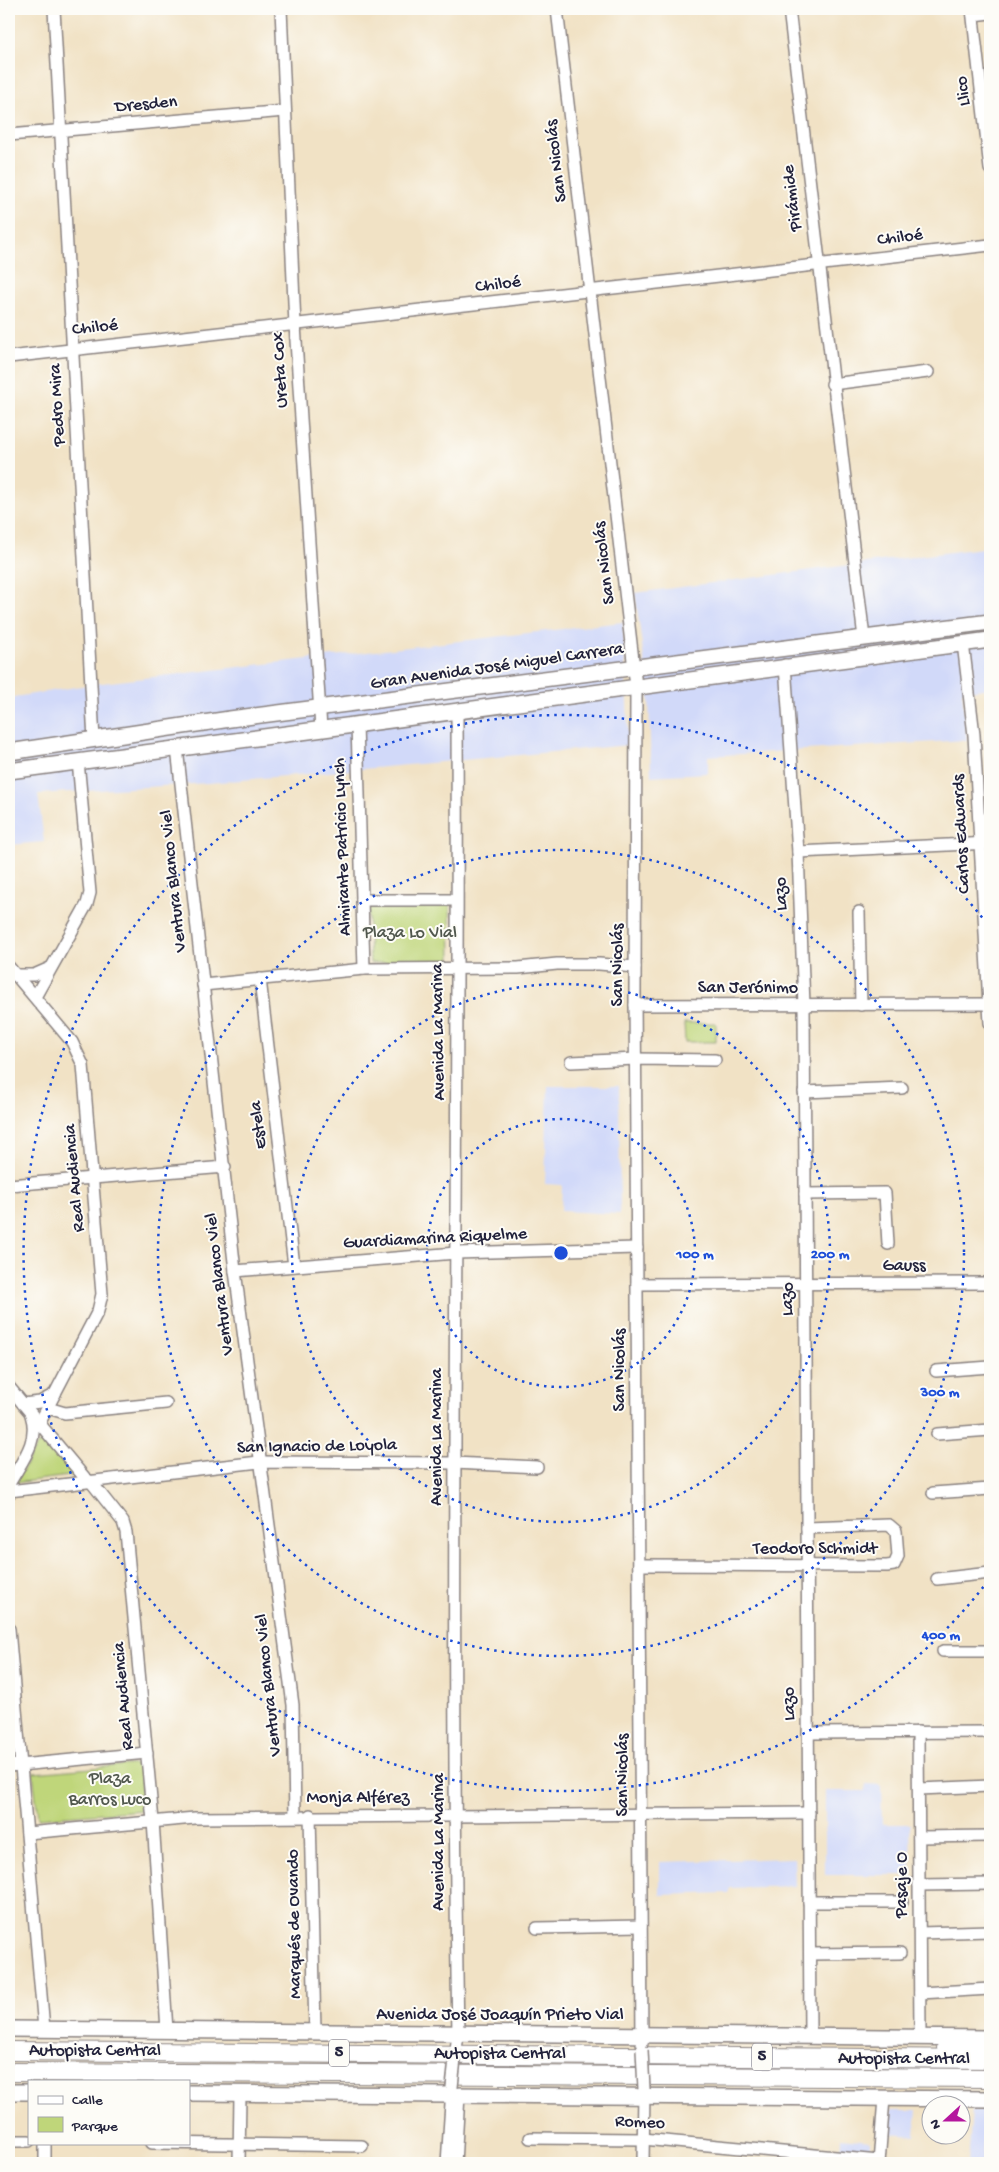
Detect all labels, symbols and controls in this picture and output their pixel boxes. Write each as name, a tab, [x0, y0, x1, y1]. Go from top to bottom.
street label: Llico	[952, 75, 976, 107]
street label: Dresden	[113, 92, 178, 118]
street label: San Nicolás	[541, 117, 572, 203]
street label: Pirámide	[778, 163, 808, 233]
street label: Chiloé	[876, 225, 925, 251]
street label: Chiloé	[474, 272, 523, 298]
street label: Chiloé	[71, 315, 120, 341]
street label: Ureta Cox	[268, 331, 293, 409]
street label: Pedro Mira	[45, 362, 71, 448]
street label: San Nicolás	[589, 519, 620, 605]
street label: Gran Avenida José Miguel Carrera	[369, 639, 626, 695]
street label: Almirante Patricio Lynch	[329, 757, 357, 936]
street label: Carlos Edwards	[948, 772, 976, 894]
street label: Ventura Blanco Viel	[156, 809, 192, 954]
street label: Lazo	[771, 877, 793, 911]
street label: San Nicolás	[608, 922, 629, 1006]
park label: Plaza Lo Vial	[362, 923, 457, 944]
street label: Avenida La Marina	[427, 962, 451, 1101]
street label: San Jerónimo	[698, 978, 798, 999]
street label: Estela	[246, 1099, 272, 1150]
street label: Real Audiencia	[60, 1122, 90, 1233]
street label: Ventura Blanco Viel	[201, 1212, 239, 1357]
street label: Guardiamarina Riquelme	[342, 1224, 528, 1254]
centre of rings	[552, 1244, 570, 1262]
text: 100 m	[675, 1246, 714, 1264]
text: 200 m	[811, 1246, 850, 1264]
street label: Gauss	[882, 1256, 927, 1277]
street label: Lazo	[778, 1282, 799, 1316]
street label: San Nicolás	[610, 1327, 631, 1411]
street label: Avenida La Marina	[427, 1367, 448, 1506]
text: 300 m	[919, 1384, 960, 1402]
street label: San Ignacio de Loyola	[237, 1435, 398, 1459]
street label: Teodoro Schmidt	[752, 1539, 879, 1560]
street label: Ventura Blanco Viel	[251, 1613, 287, 1758]
text: 400 m	[921, 1627, 961, 1645]
street label: Real Audiencia	[109, 1640, 139, 1751]
street label: Lazo	[779, 1687, 801, 1721]
street label: San Nicolás	[613, 1732, 634, 1816]
park label: Plaza Barros Luco	[68, 1769, 151, 1811]
street label: Avenida La Marina	[429, 1772, 450, 1911]
street label: Monja Alférez	[307, 1788, 410, 1809]
street label: Marqués de Ovando	[283, 1849, 307, 1999]
street label: Pasaje O	[892, 1852, 913, 1919]
street label: Avenida José Joaquín Prieto Vial	[376, 2005, 624, 2026]
road number: 5	[329, 2040, 349, 2066]
street label: Autopista Central	[29, 2041, 161, 2062]
street label: Autopista Central	[434, 2044, 566, 2065]
road number: 5	[752, 2044, 772, 2070]
street label: Autopista Central	[838, 2049, 970, 2070]
legend	[28, 2080, 190, 2144]
text: Calle	[72, 2092, 103, 2110]
north arrow	[922, 2094, 972, 2144]
street label: Romeo	[614, 2111, 666, 2135]
text: N	[927, 2116, 946, 2131]
text: Parque	[71, 2118, 118, 2136]

